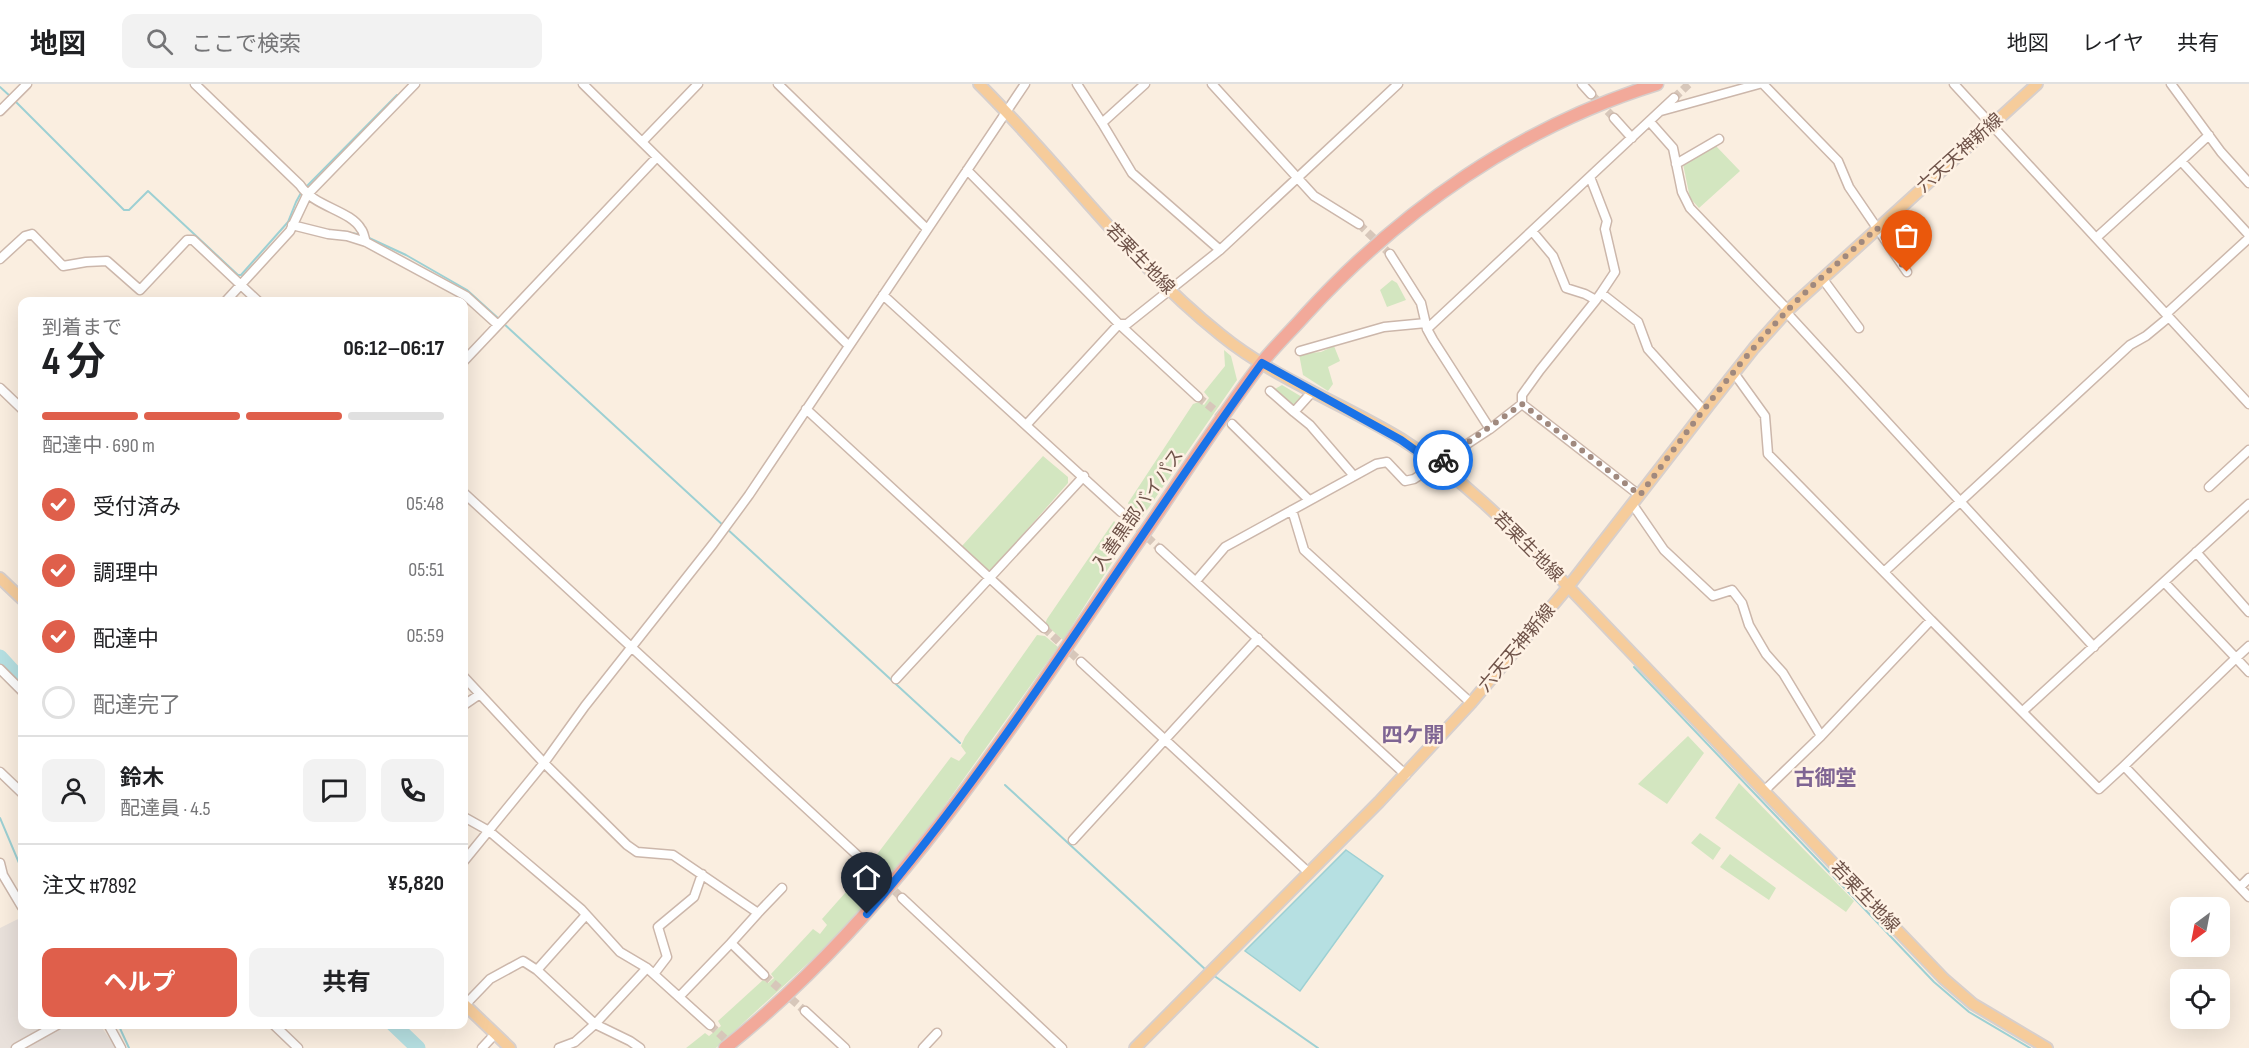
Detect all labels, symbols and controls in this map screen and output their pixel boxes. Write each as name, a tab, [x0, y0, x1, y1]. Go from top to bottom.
search box	[122, 14, 542, 68]
icon: search	[143, 25, 176, 58]
text: 地図	[30, 28, 86, 61]
text: ここで検索	[191, 31, 301, 58]
text: 地図	[2007, 31, 2049, 56]
text: レイヤ	[2082, 31, 2144, 56]
text: 共有	[2177, 31, 2219, 56]
street label: 六天天神新線	[1913, 109, 2007, 197]
pin	[1881, 210, 1932, 272]
street label: 若栗生地線	[1101, 219, 1179, 299]
icon: bag	[1890, 219, 1923, 252]
text: 到着まで	[42, 316, 122, 340]
text: 06:12–06:17	[343, 335, 444, 362]
text: 4 分	[42, 339, 105, 386]
courier	[1413, 430, 1473, 490]
text: 配達中 · 690 m	[42, 434, 155, 458]
icon: bike	[1427, 444, 1460, 477]
street label: 入善黒部バイパス	[1088, 445, 1188, 575]
icon: check	[42, 488, 75, 521]
text: 05:48	[406, 492, 444, 516]
text: 受付済み	[93, 494, 181, 521]
street label: 若栗生地線	[1489, 508, 1567, 586]
icon: check	[42, 554, 75, 587]
text: 05:51	[408, 558, 444, 582]
text: 調理中	[93, 560, 159, 587]
street label: 六天天神新線	[1474, 600, 1560, 696]
icon: check	[42, 620, 75, 653]
text: 05:59	[406, 624, 444, 648]
text: 配達中	[93, 626, 159, 653]
text: 配達完了	[93, 692, 181, 719]
district label: 四ケ開	[1382, 723, 1445, 748]
button: person	[42, 759, 105, 822]
button: chat	[303, 759, 366, 822]
button: phone	[381, 759, 444, 822]
text: 鈴木	[120, 765, 164, 792]
district label: 古御堂	[1794, 766, 1857, 791]
text: 配達員 · 4.5	[120, 797, 210, 821]
pin	[841, 852, 892, 914]
street label: 若栗生地線	[1826, 857, 1904, 937]
icon: home	[850, 861, 883, 894]
text: ¥5,820	[387, 870, 444, 897]
text: 注文 #7892	[42, 873, 137, 900]
north arrow	[2170, 897, 2230, 957]
map controls	[2170, 897, 2230, 1029]
button: ヘルプ	[42, 948, 237, 1017]
button: 共有	[249, 948, 444, 1017]
button: locate	[2170, 969, 2230, 1029]

